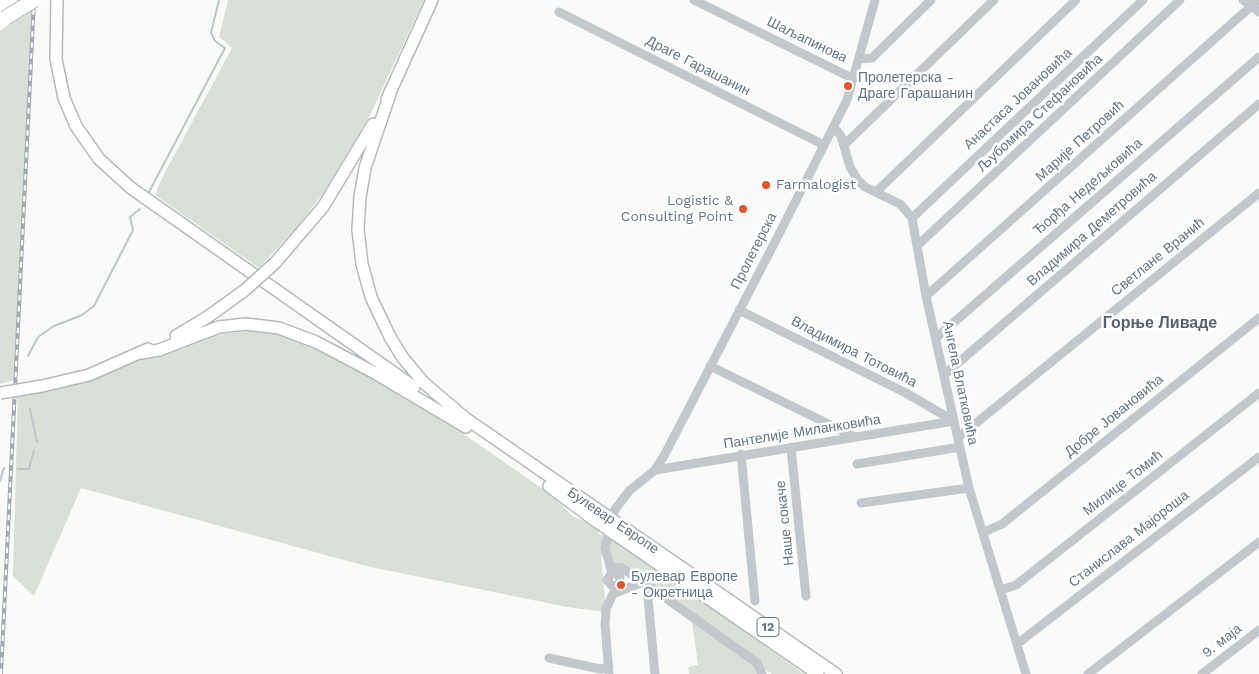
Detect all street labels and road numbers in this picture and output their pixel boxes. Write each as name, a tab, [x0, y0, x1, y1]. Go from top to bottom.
street label: Шаљапинова	[764, 13, 850, 67]
street label: Драге Гарашанин	[643, 32, 753, 100]
street label: Анастаса Јовановића	[960, 45, 1076, 153]
street label: Љубомира Стефановића	[974, 50, 1106, 176]
street label: Марије Петровић	[1032, 97, 1128, 185]
street label: Ђорђа Недељковића	[1030, 135, 1146, 239]
street label: Владимира Деметровића	[1024, 168, 1160, 290]
street label: Пролетерска	[727, 210, 781, 292]
street label: Светлане Вранић	[1108, 214, 1208, 300]
street label: Владимира Тотовића	[788, 313, 920, 391]
street label: Ангела Влатковића	[939, 320, 981, 446]
street label: Добре Јовановића	[1061, 371, 1167, 461]
street label: Пантелије Миланковића	[722, 411, 882, 453]
street label: Милице Томић	[1080, 447, 1166, 519]
street label: Наше сокаче	[772, 480, 798, 566]
street label: Булевар Европе	[564, 484, 662, 558]
street label: Станислава Мајороша	[1066, 487, 1192, 591]
road number: 12	[757, 618, 779, 636]
street label: 9. маја	[1199, 620, 1245, 662]

